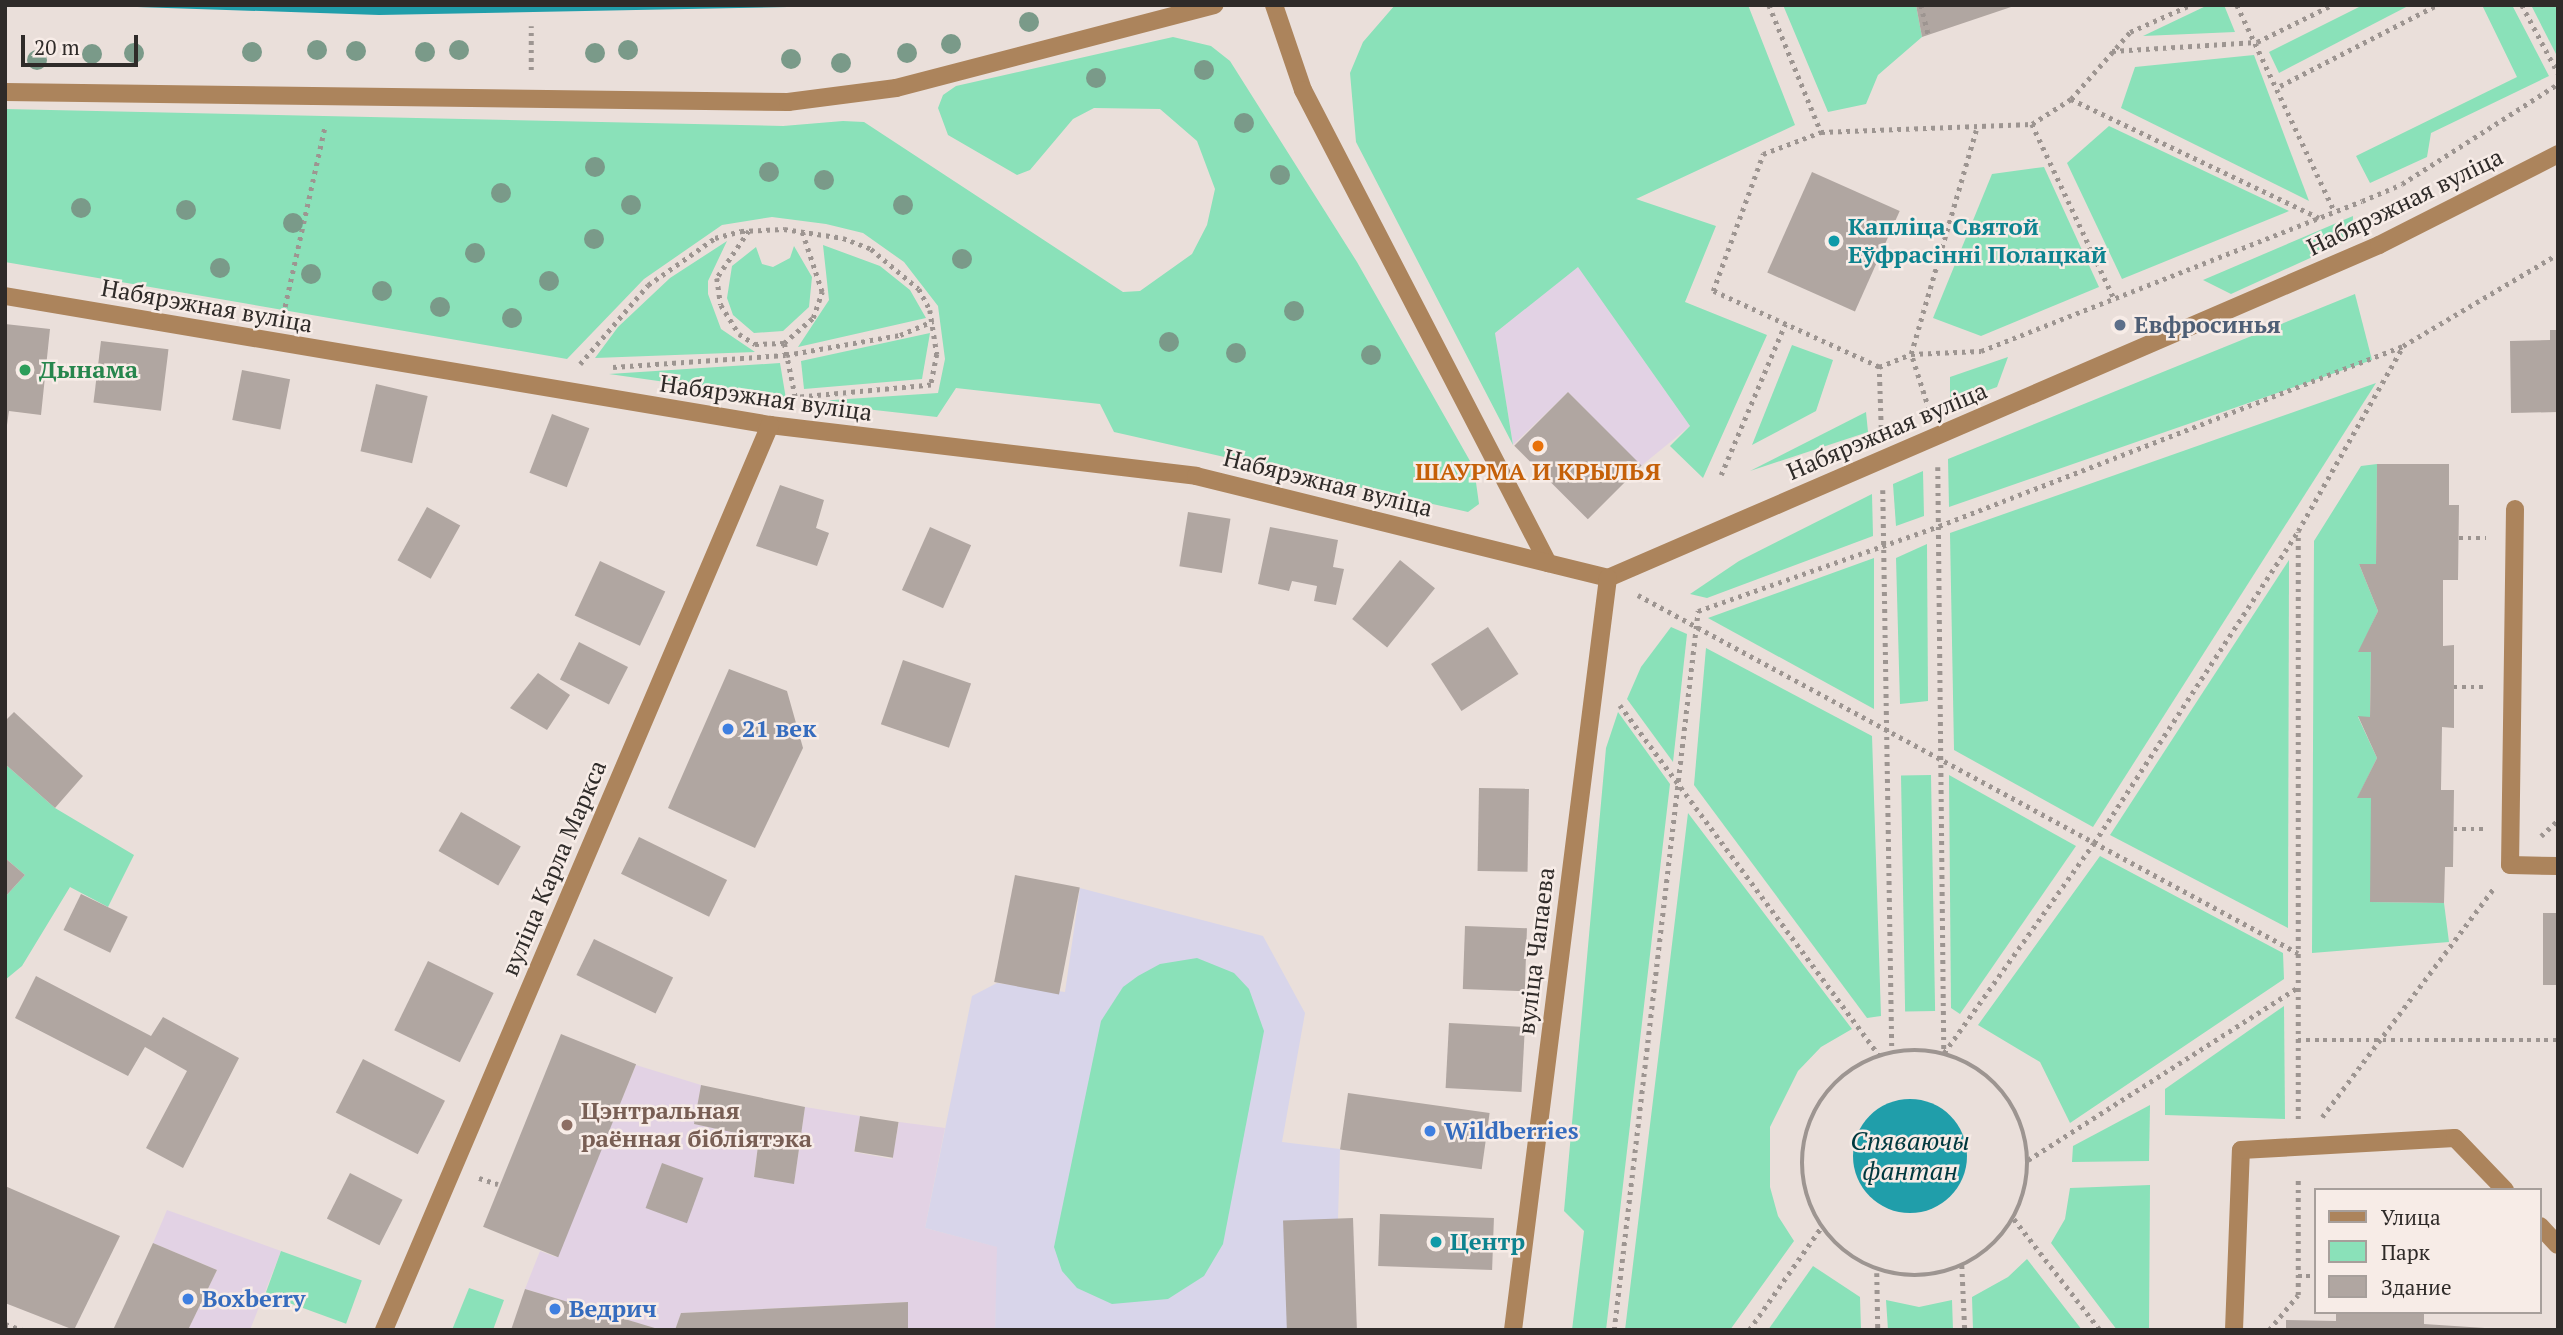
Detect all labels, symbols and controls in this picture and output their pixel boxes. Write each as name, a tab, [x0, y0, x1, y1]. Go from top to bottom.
scale bar	[24, 21, 142, 65]
text: 20 m	[34, 33, 80, 61]
street label: Набярэжная вуліца	[2302, 142, 2508, 262]
place label: Капліца Святой Еўфрасінні Полацкай	[1848, 213, 2107, 269]
marker: Капліца Святой Еўфрасінні Полацкай	[1826, 233, 1842, 249]
street label: Набярэжная вуліца	[99, 273, 315, 339]
place label: Евфросинья	[2134, 311, 2281, 339]
marker: Евфросинья	[2112, 317, 2128, 333]
place label: Дынама	[39, 356, 138, 384]
marker: Дынама	[17, 362, 33, 378]
street label: Набярэжная вуліца	[658, 369, 874, 427]
street label: Набярэжная вуліца	[1783, 376, 1991, 486]
marker: ШАУРМА И КРЫЛЬЯ	[1530, 438, 1546, 454]
street label: Набярэжная вуліца	[1221, 443, 1435, 523]
place label: ШАУРМА И КРЫЛЬЯ	[1415, 458, 1661, 486]
place label: 21 век	[742, 715, 816, 743]
marker: 21 век	[720, 721, 736, 737]
street label: вуліца Карла Маркса	[496, 756, 612, 980]
street label: вуліца Чапаева	[1511, 866, 1561, 1036]
place label: Цэнтральная раённая бібліятэка	[581, 1097, 812, 1153]
marker: Цэнтральная раённая бібліятэка	[559, 1117, 575, 1133]
place label: Wildberries	[1444, 1117, 1578, 1145]
marker: Wildberries	[1422, 1123, 1438, 1139]
water label: Спяваючы фантан	[1850, 1125, 1970, 1186]
legend	[2314, 1188, 2542, 1314]
text: Улица	[2381, 1203, 2441, 1231]
place label: Центр	[1450, 1228, 1525, 1256]
marker: Центр	[1428, 1234, 1444, 1250]
text: Парк	[2381, 1238, 2430, 1266]
text: Здание	[2381, 1273, 2452, 1301]
place label: Boxberry	[202, 1285, 305, 1313]
marker: Boxberry	[180, 1291, 196, 1307]
place label: Ведрич	[569, 1295, 657, 1323]
marker: Ведрич	[547, 1301, 563, 1317]

